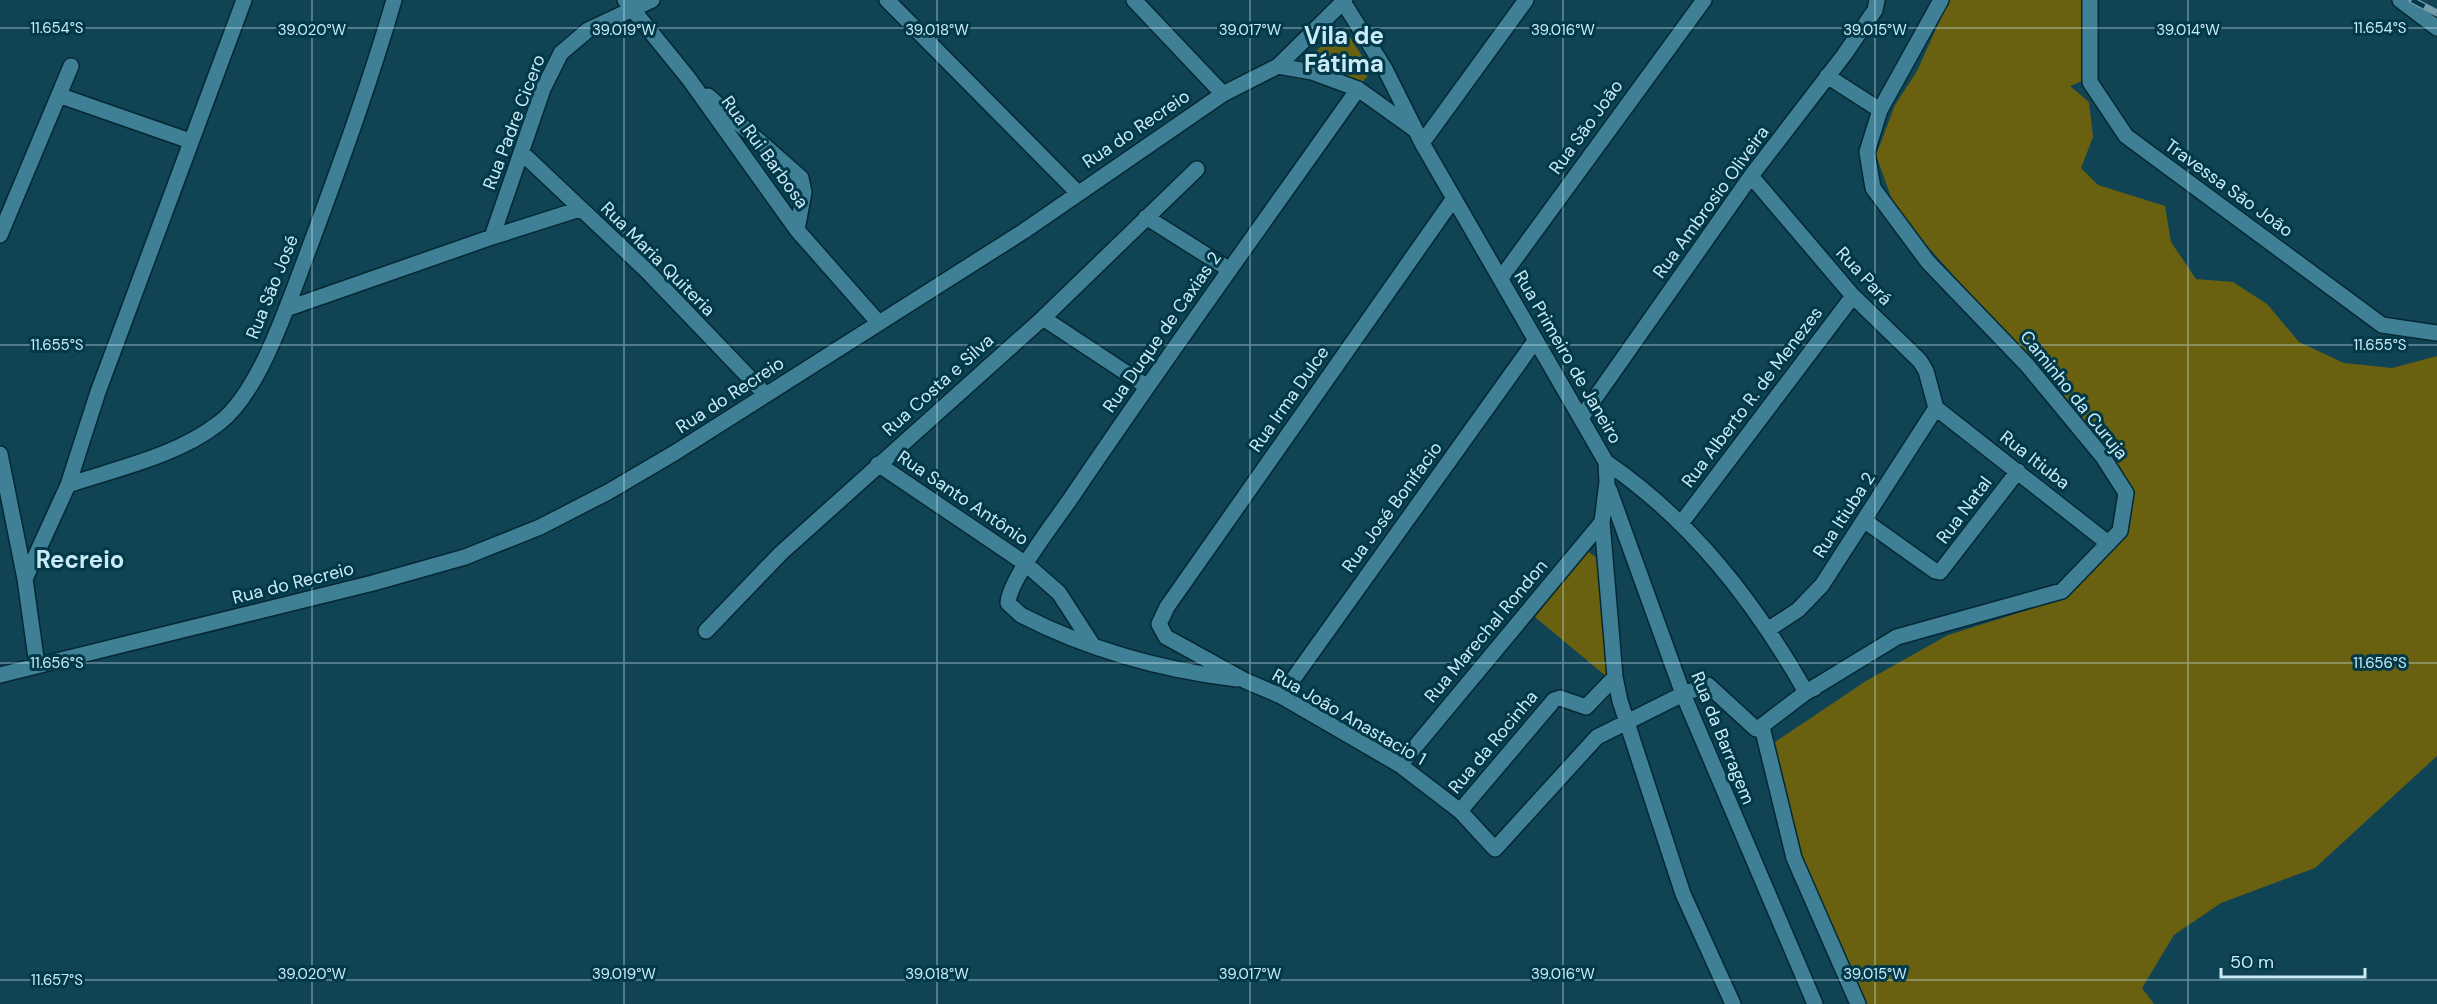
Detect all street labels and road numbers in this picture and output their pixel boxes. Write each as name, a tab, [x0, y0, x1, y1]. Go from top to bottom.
street label: Rua Padre Cicero	[477, 51, 551, 193]
street label: Rua São João	[1544, 75, 1628, 179]
street label: Rua do Recreio	[1078, 84, 1194, 174]
street label: Rua Rui Barbosa	[716, 91, 814, 213]
street label: Rua Ambrosio Oliveira	[1648, 121, 1774, 283]
street label: Travessa São João	[2160, 133, 2298, 243]
street label: Rua Maria Quiteria	[596, 197, 720, 321]
street label: Rua São José	[240, 231, 304, 343]
street label: Rua Pará	[1831, 242, 1897, 310]
street label: Rua Duque de Caxias 2	[1097, 247, 1227, 417]
street label: Rua Primeiro de Janeiro	[1509, 266, 1627, 448]
street label: Rua Alberto R. de Menezes	[1676, 302, 1828, 492]
street label: Caminho da Curuja	[2015, 325, 2133, 465]
street label: Rua Costa e Silva	[877, 329, 999, 441]
street label: Rua Irma Dulce	[1244, 341, 1334, 457]
street label: Rua do Recreio	[671, 351, 789, 439]
street label: Rua Itiuba	[1995, 425, 2075, 495]
street label: Rua José Bonifacio	[1336, 437, 1448, 577]
street label: Rua Santo Antônio	[893, 445, 1033, 551]
street label: Rua Itiuba 2	[1807, 467, 1881, 563]
street label: Rua Natal	[1931, 471, 1997, 549]
street label: Rua Marechal Rondon	[1419, 554, 1553, 708]
street label: Rua do Recreio	[230, 556, 356, 610]
street label: Rua João Anastacio 1	[1268, 663, 1430, 771]
street label: Rua da Barragem	[1685, 668, 1761, 808]
street label: Rua da Rocinha	[1443, 685, 1543, 799]

